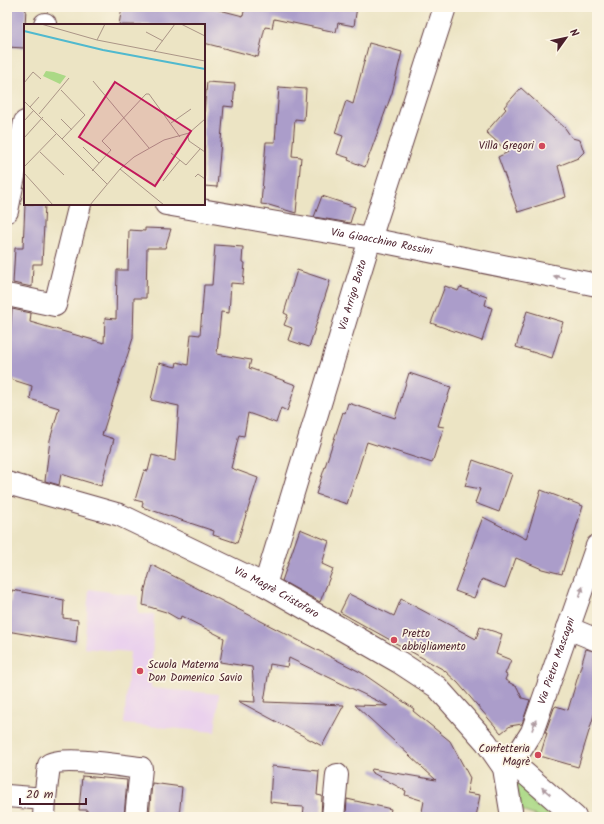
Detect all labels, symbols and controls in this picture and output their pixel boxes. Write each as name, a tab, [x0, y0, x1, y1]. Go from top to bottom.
north arrow	[546, 18, 586, 58]
inset map	[24, 24, 205, 205]
text: N	[564, 25, 583, 41]
place label: Villa Gregori	[479, 137, 534, 155]
marker: Villa Gregori	[537, 141, 547, 151]
street label: Via Gioacchino Rossini	[329, 223, 434, 261]
street label: Via Arrigo Boito	[334, 257, 372, 333]
one-way arrow	[553, 274, 565, 280]
street label: Via Magrè Cristoforo	[231, 562, 322, 623]
one-way arrow	[578, 585, 584, 597]
street label: Via Pietro Mascagni	[533, 615, 580, 707]
place label: Pretto abbigliamento	[402, 625, 466, 656]
marker: Pretto abbigliamento	[389, 635, 399, 645]
place label: Scuola Materna Don Domenico Savio	[148, 656, 242, 687]
marker: Scuola Materna Don Domenico Savio	[135, 666, 145, 676]
one-way arrow	[532, 719, 538, 731]
place label: Confetteria Magrè	[479, 740, 530, 771]
marker: Confetteria Magrè	[533, 750, 543, 760]
scale bar	[20, 780, 86, 806]
text: 20 m	[26, 785, 54, 804]
one-way arrow	[540, 787, 551, 796]

